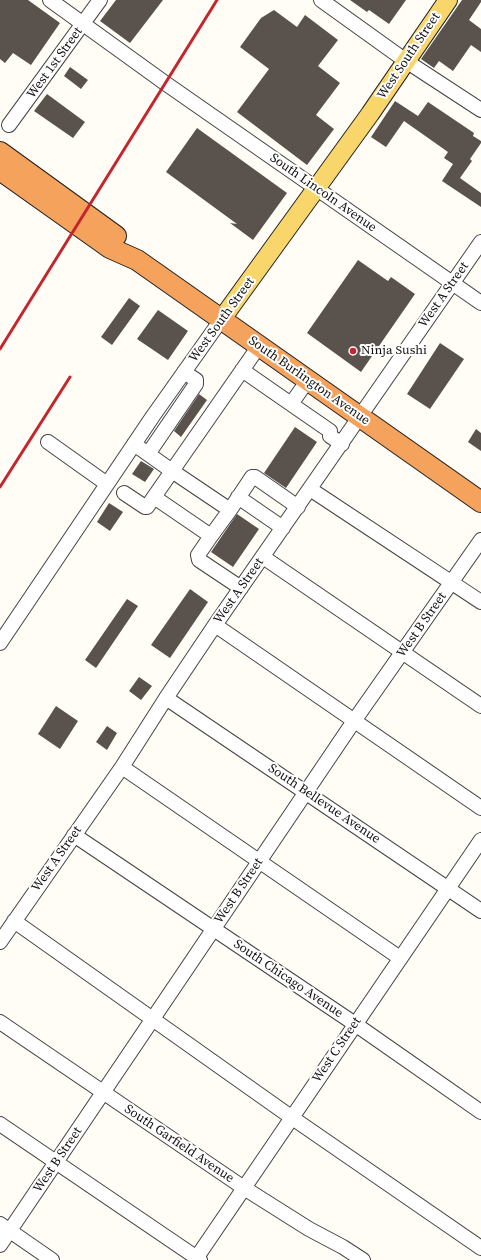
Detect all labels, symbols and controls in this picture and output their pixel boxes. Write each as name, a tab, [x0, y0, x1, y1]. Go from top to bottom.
street label: West South Street	[374, 10, 444, 102]
street label: West 1st Street	[24, 24, 86, 102]
street label: South Lincoln Avenue	[267, 150, 379, 236]
street label: West A Street	[416, 259, 472, 331]
street label: West South Street	[186, 275, 258, 365]
street label: South Burlington Avenue	[245, 333, 373, 429]
place label: Ninja Sushi	[361, 343, 427, 359]
marker: Ninja Sushi	[348, 346, 358, 356]
street label: West A Street	[211, 555, 267, 627]
street label: West B Street	[394, 589, 450, 661]
street label: South Bellevue Avenue	[265, 761, 383, 847]
street label: West A Street	[29, 823, 85, 895]
street label: West B Street	[211, 855, 267, 927]
street label: South Chicago Avenue	[230, 937, 346, 1021]
street label: West C Street	[309, 1014, 365, 1086]
street label: South Garfield Avenue	[121, 1102, 237, 1186]
street label: West B Street	[30, 1124, 86, 1196]

